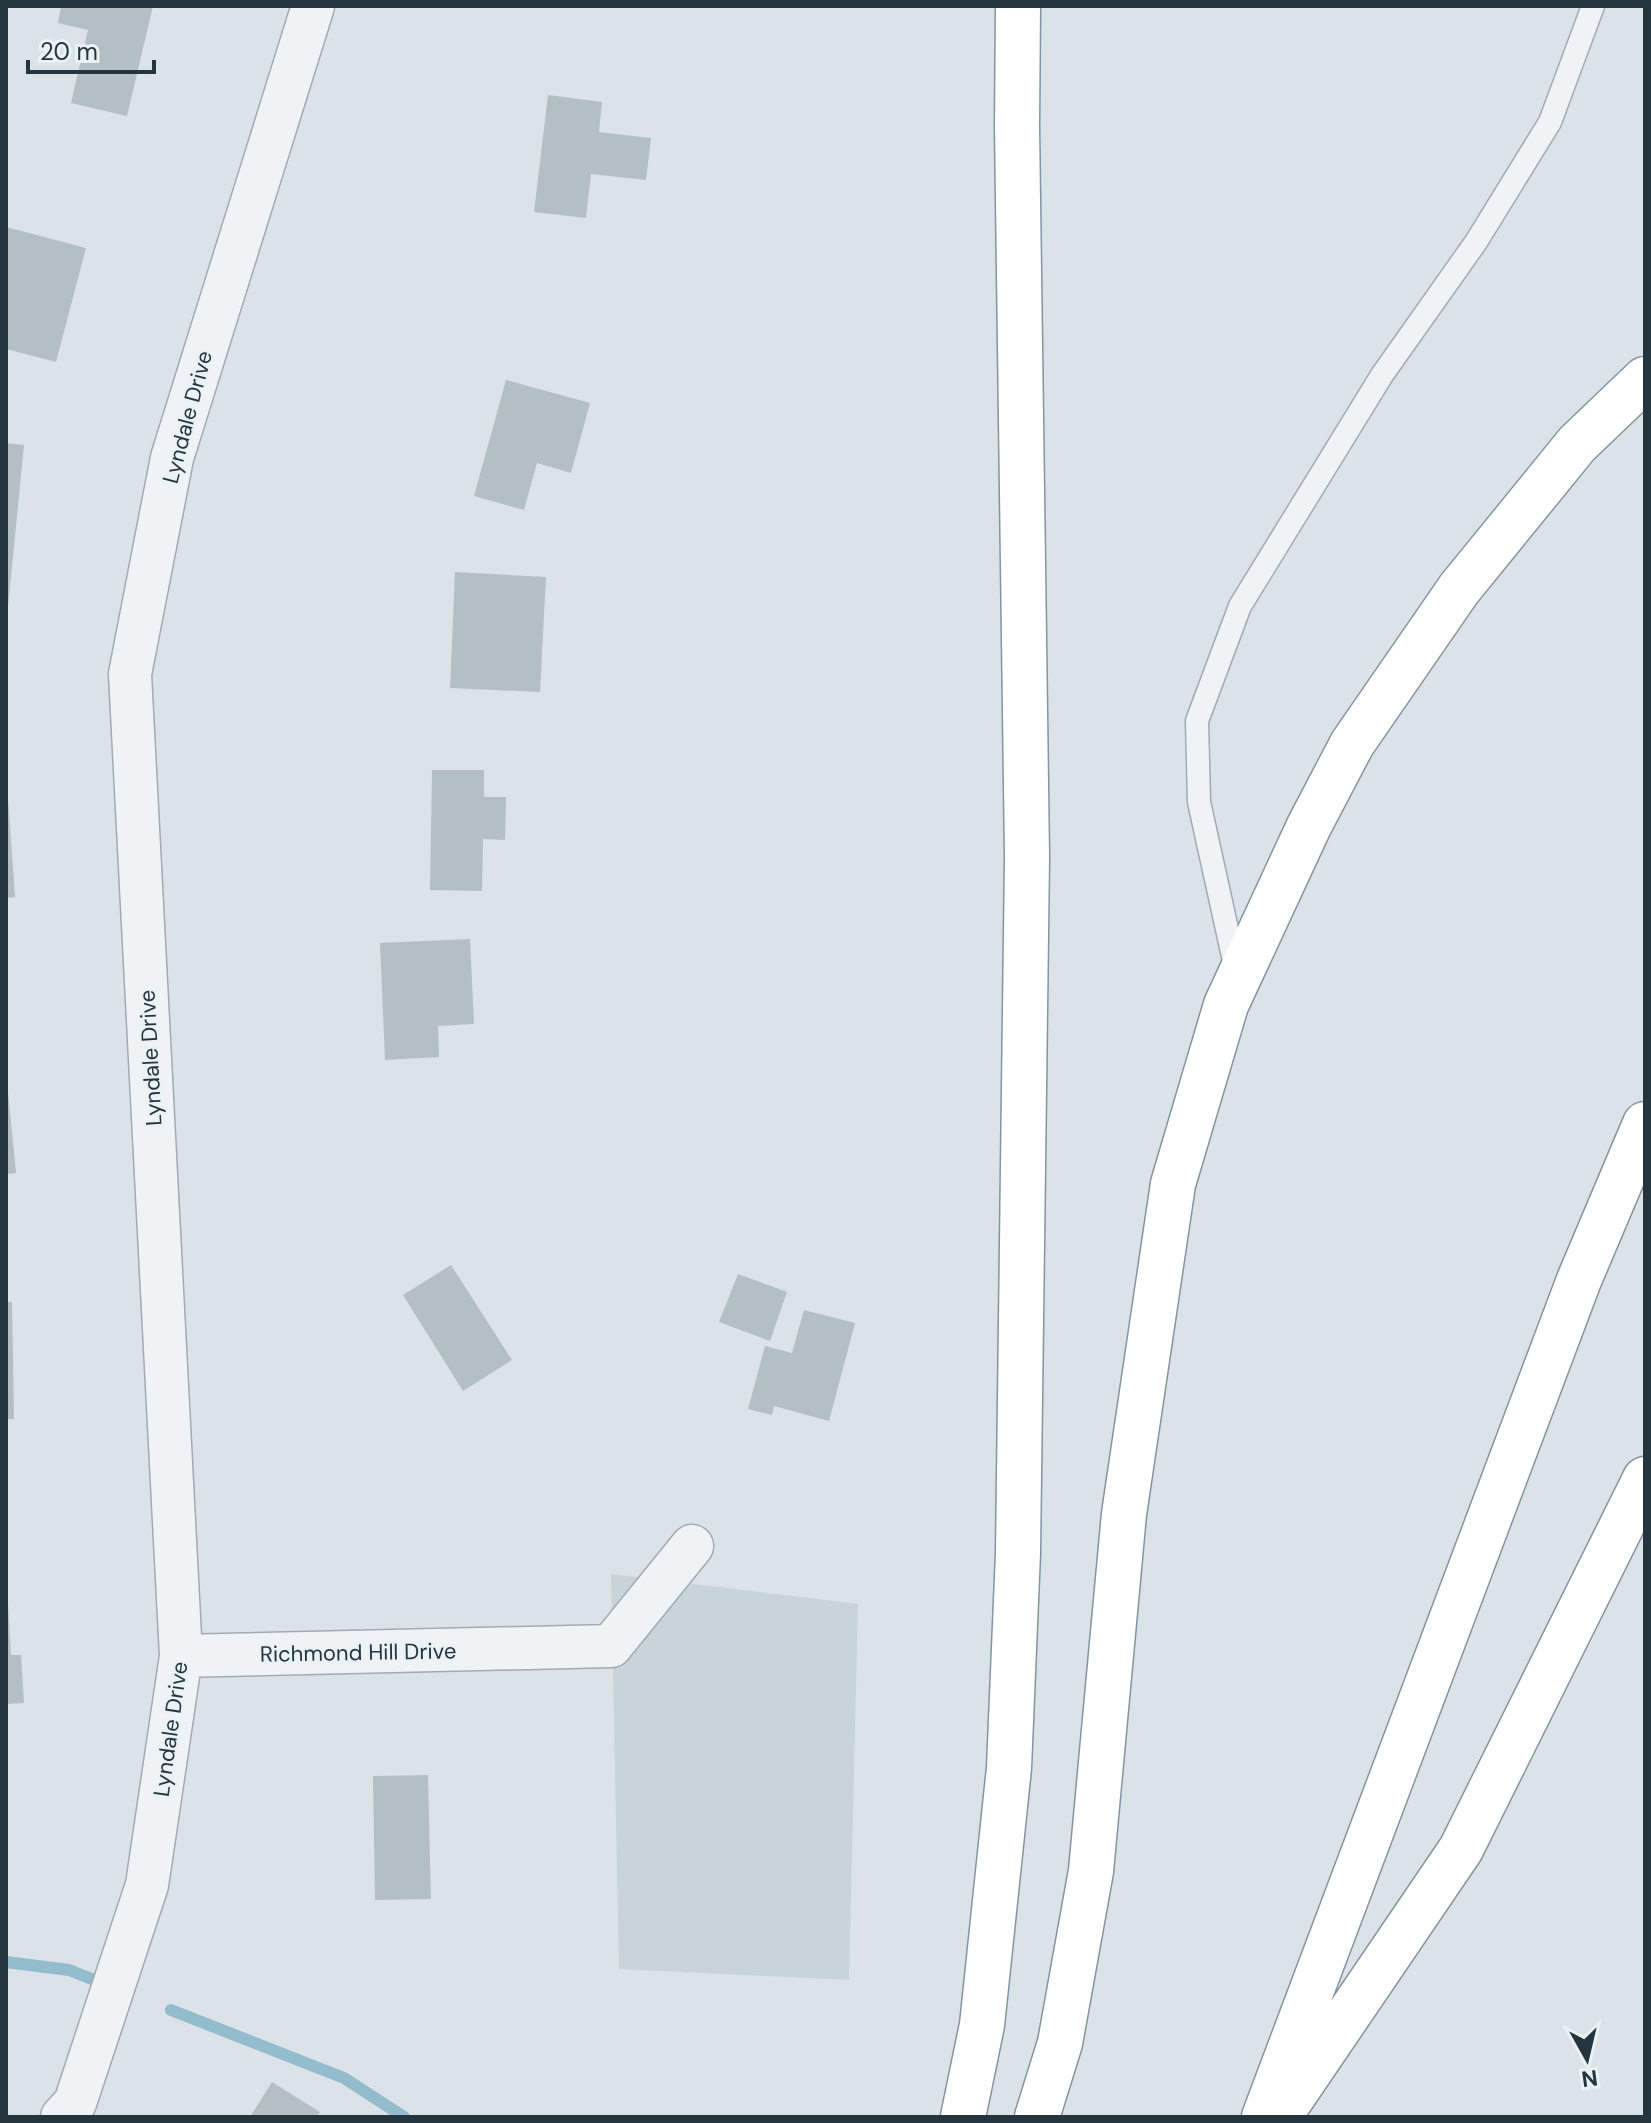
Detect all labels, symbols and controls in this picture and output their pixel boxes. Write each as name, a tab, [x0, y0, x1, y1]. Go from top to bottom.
scale bar	[28, 24, 154, 74]
text: 20 m	[40, 36, 98, 67]
street label: Lyndale Drive	[156, 348, 219, 487]
street label: Lyndale Drive	[132, 989, 169, 1127]
street label: Richmond Hill Drive	[260, 1636, 457, 1669]
street label: Lyndale Drive	[147, 1660, 194, 1799]
north arrow	[1547, 2019, 1627, 2099]
text: N	[1580, 2063, 1600, 2094]

